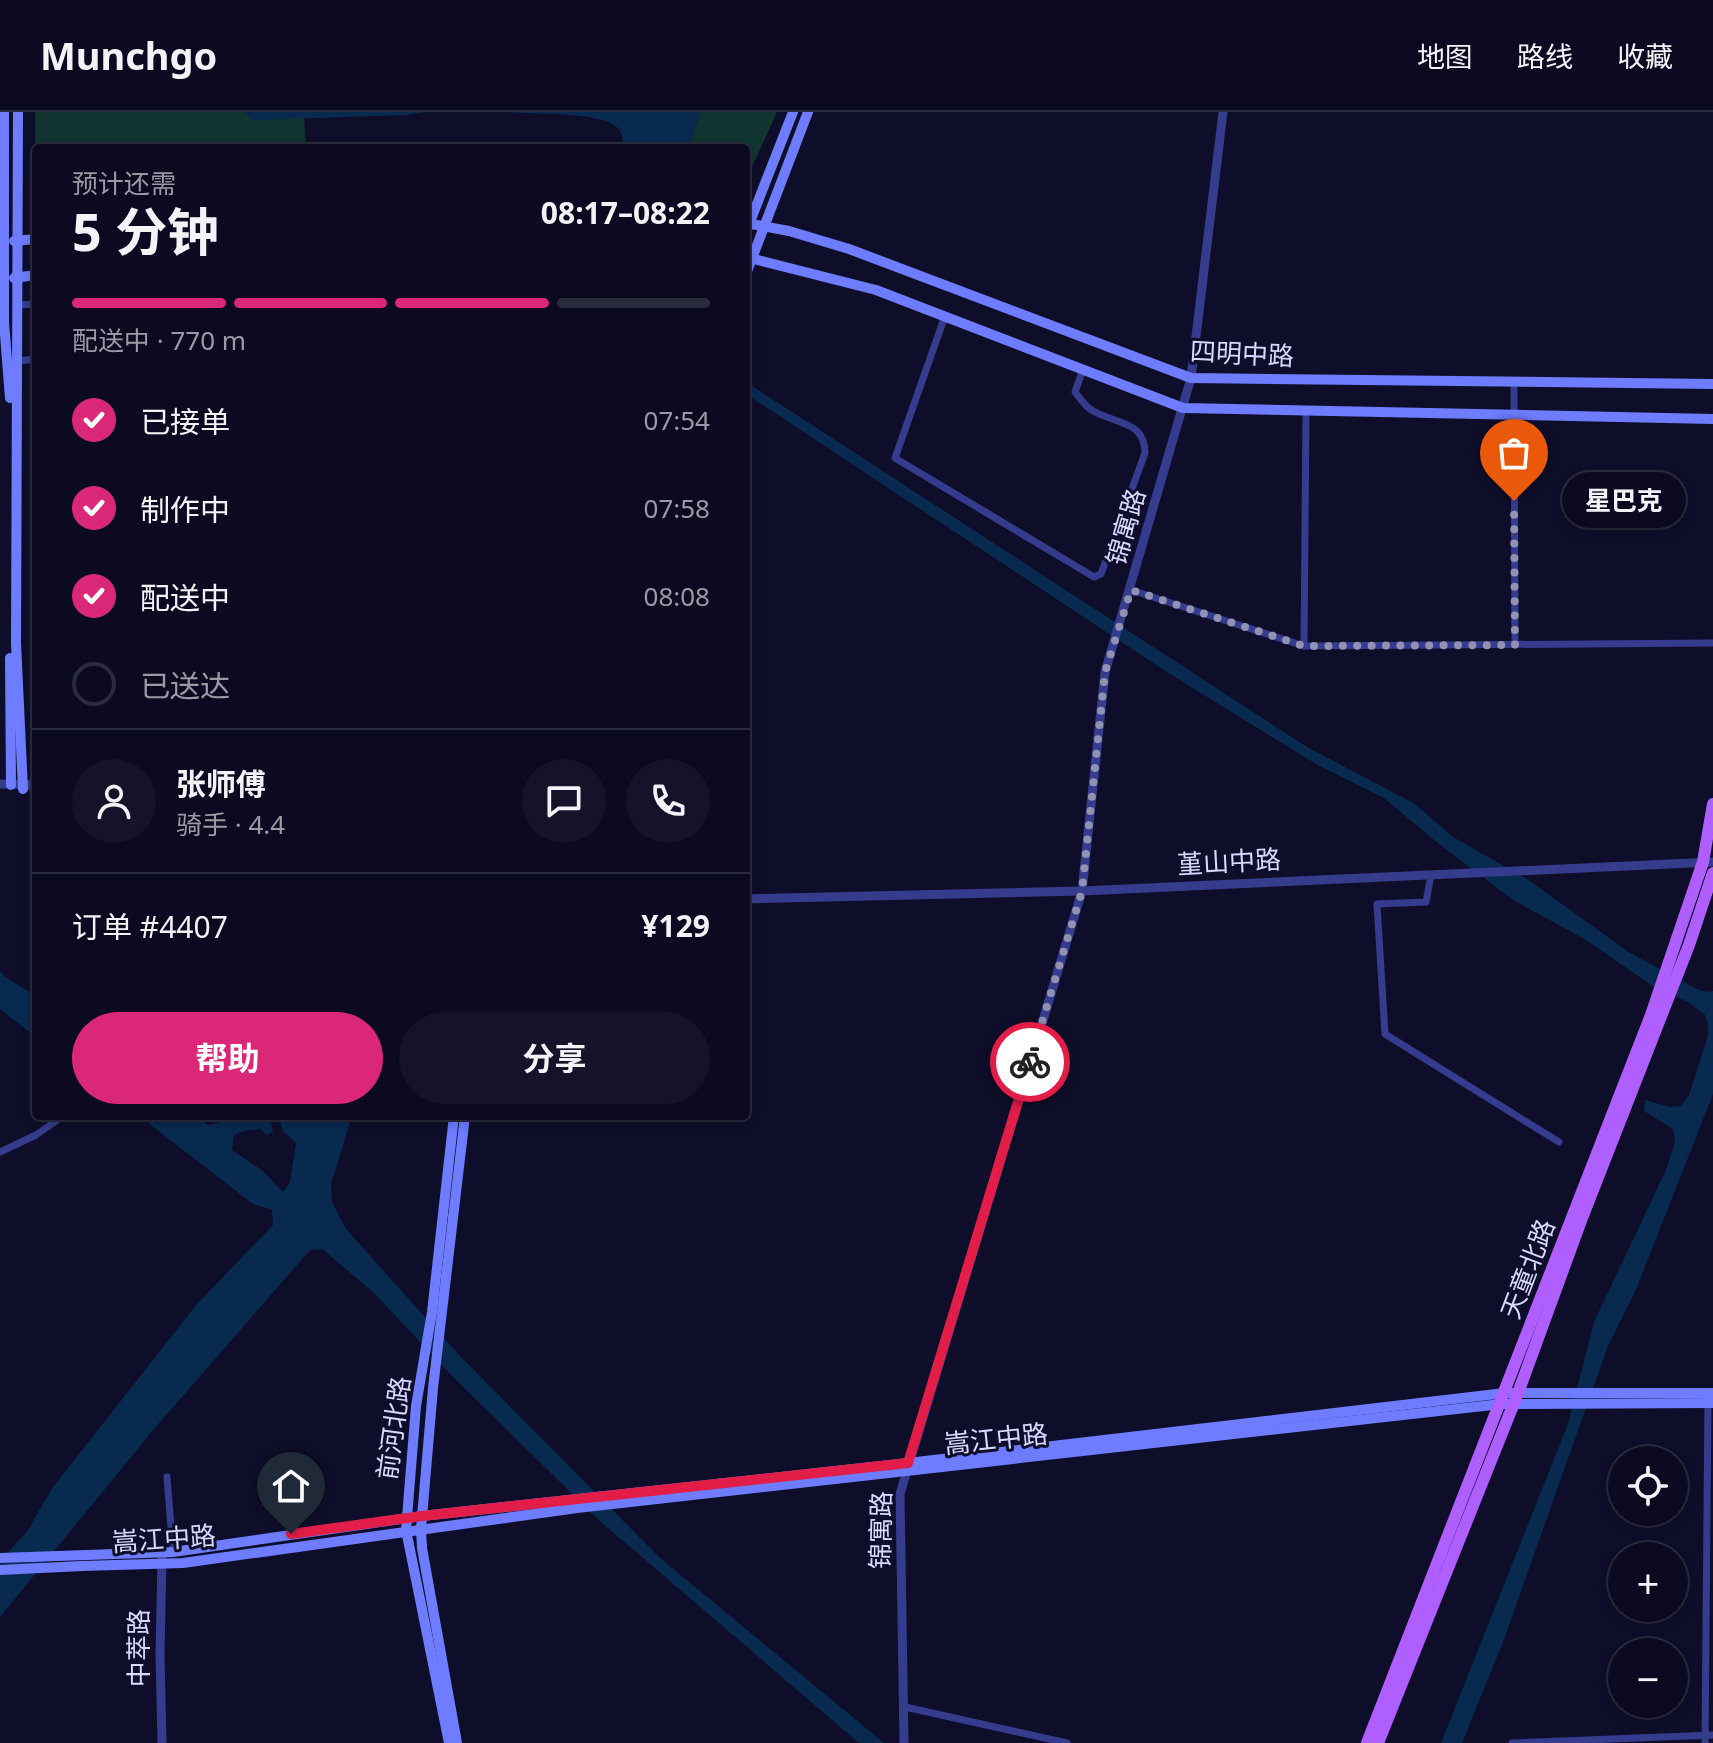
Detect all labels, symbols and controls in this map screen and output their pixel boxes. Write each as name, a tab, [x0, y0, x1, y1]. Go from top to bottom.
text: Munchgo	[40, 29, 217, 81]
text: 地图	[1417, 37, 1473, 75]
text: 路线	[1517, 37, 1573, 75]
text: 收藏	[1617, 37, 1673, 75]
text: 预计还需	[72, 165, 176, 201]
text: 08:17–08:22	[541, 192, 710, 233]
text: 5 分钟	[72, 195, 219, 266]
text: 配送中 · 770 m	[72, 322, 246, 358]
street label: 四明中路	[1189, 332, 1295, 374]
icon: check	[72, 398, 116, 442]
text: 已接单	[140, 401, 230, 442]
text: 07:54	[644, 402, 710, 438]
pin	[1480, 419, 1548, 501]
icon: bag	[1492, 431, 1536, 475]
callout: 星巴克	[1562, 473, 1686, 529]
text: 星巴克	[1585, 482, 1663, 518]
street label: 锦寓路	[1097, 484, 1153, 569]
icon: check	[72, 486, 116, 530]
text: 制作中	[140, 489, 230, 530]
text: 07:58	[644, 490, 710, 526]
icon: check	[72, 574, 116, 618]
text: 配送中	[140, 577, 230, 618]
text: 08:08	[644, 578, 710, 614]
text: 已送达	[140, 665, 230, 706]
button: person	[72, 759, 156, 843]
button: chat	[522, 759, 606, 843]
button: phone	[626, 759, 710, 843]
text: 张师傅	[176, 763, 266, 804]
text: 骑手 · 4.4	[176, 806, 285, 842]
street label: 堇山中路	[1176, 840, 1282, 882]
text: ¥129	[641, 905, 710, 946]
text: 订单 #4407	[72, 906, 228, 947]
button: 帮助	[72, 1012, 383, 1104]
button: 分享	[399, 1012, 710, 1104]
courier	[990, 1022, 1070, 1102]
icon: bike	[1008, 1040, 1052, 1084]
street label: 天童北路	[1492, 1214, 1563, 1324]
street label: 前河北路	[368, 1374, 418, 1482]
street label: 嵩江中路	[942, 1415, 1049, 1461]
map controls	[1608, 1446, 1688, 1718]
button: locate	[1608, 1446, 1688, 1526]
pin	[257, 1452, 325, 1534]
icon: home	[269, 1464, 313, 1508]
street label: 锦寓路	[861, 1491, 899, 1569]
street label: 嵩江中路	[111, 1516, 217, 1560]
button: +	[1608, 1542, 1688, 1622]
street label: 中萃路	[120, 1609, 156, 1687]
button: −	[1608, 1638, 1688, 1718]

